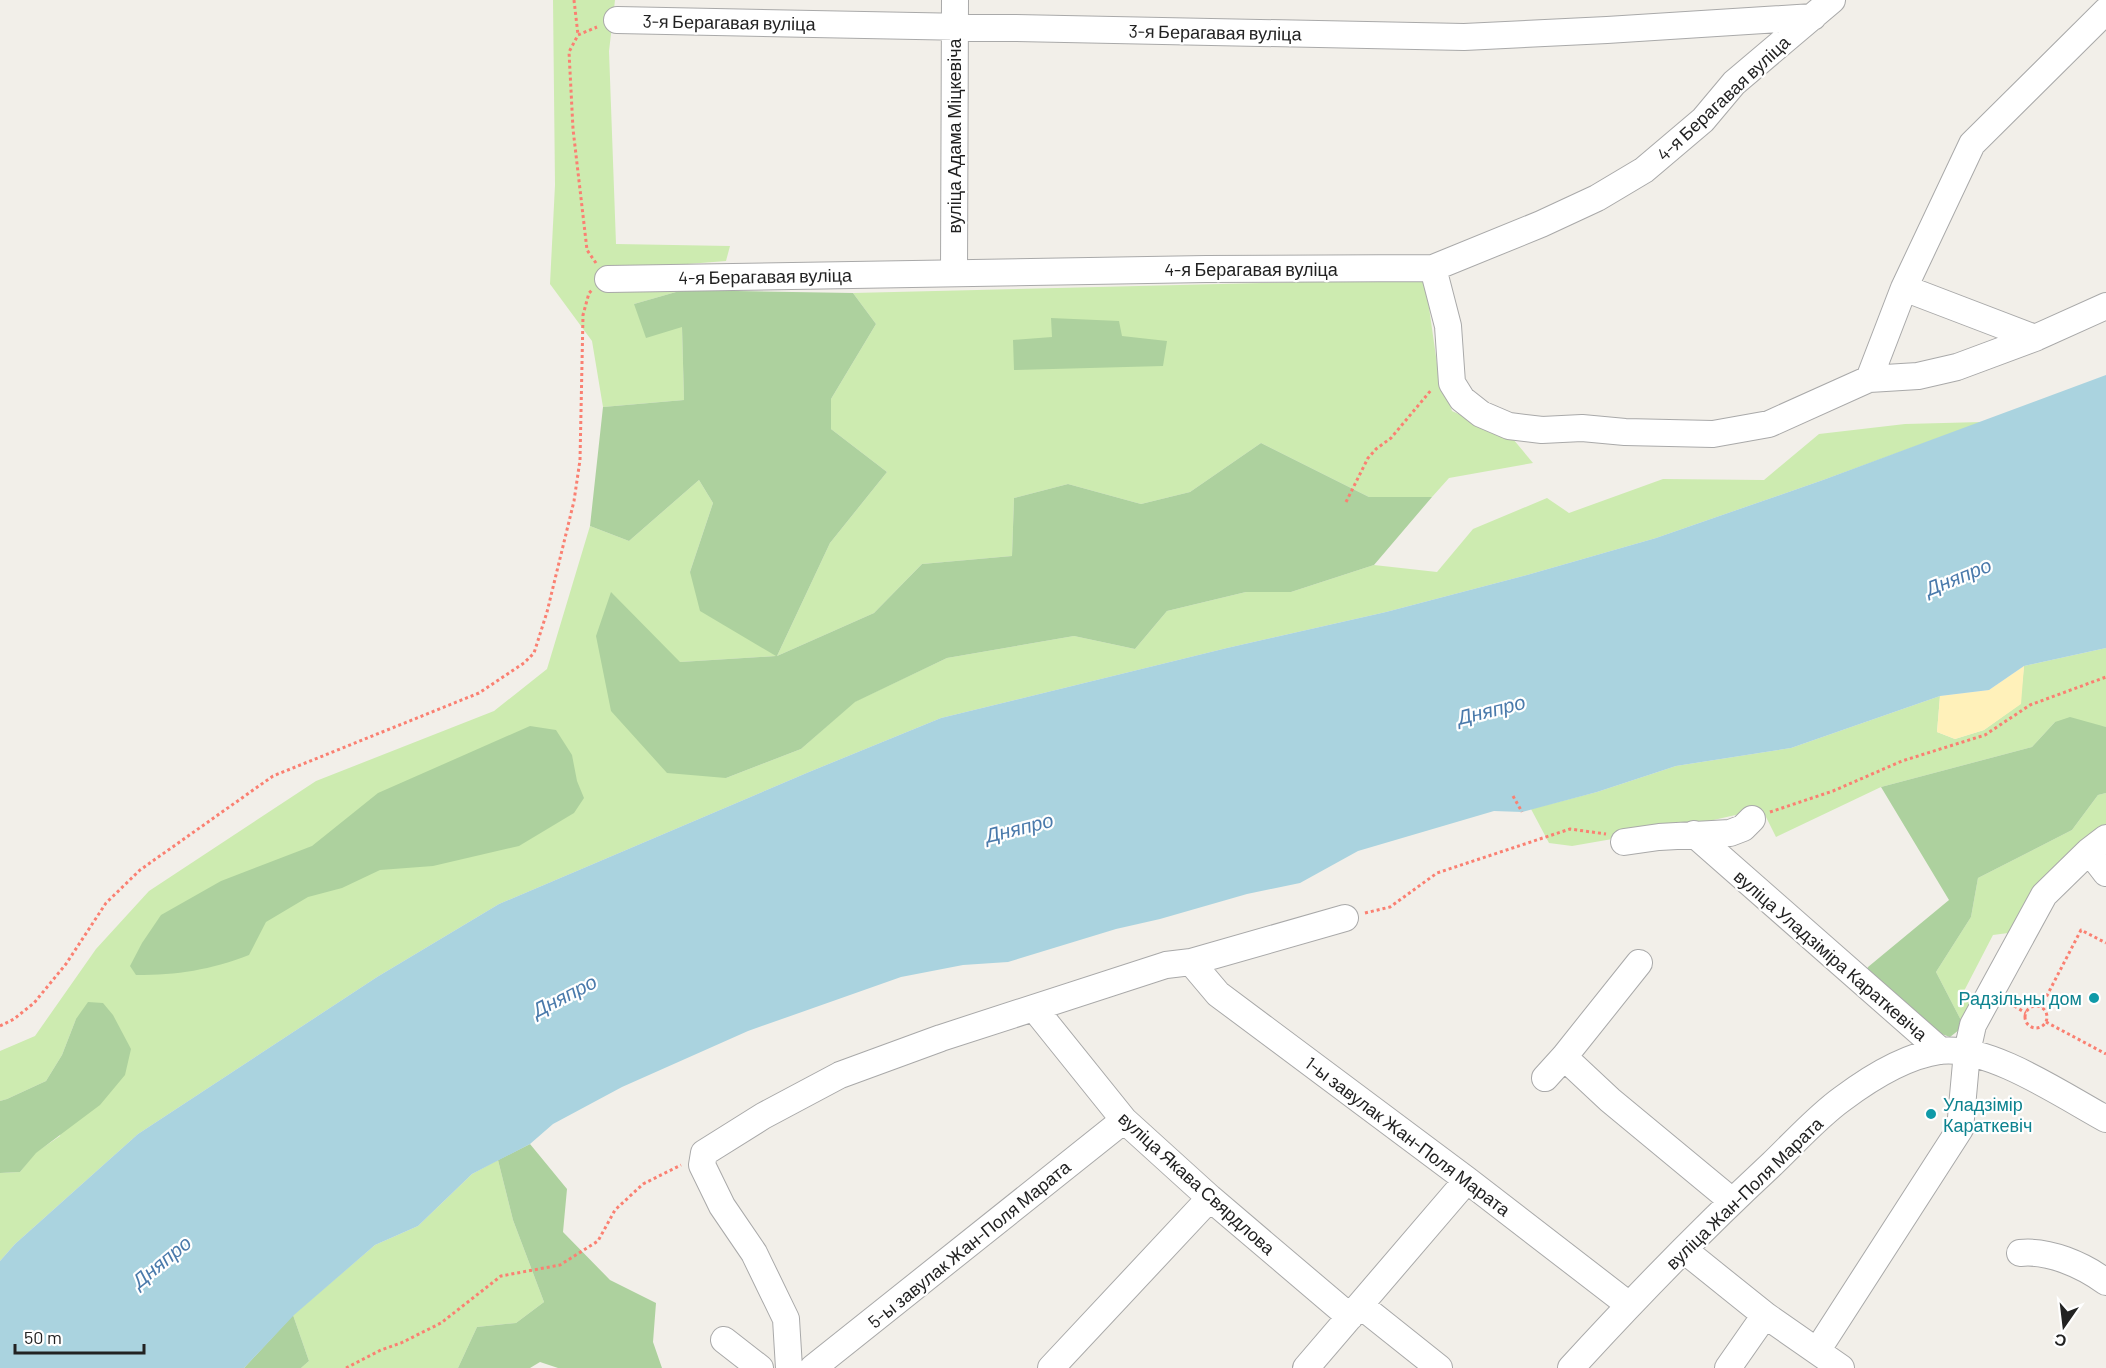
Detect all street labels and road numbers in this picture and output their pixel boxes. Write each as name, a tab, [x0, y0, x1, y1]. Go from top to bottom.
street label: 3-я Берагавая вуліца	[642, 9, 817, 35]
street label: 3-я Берагавая вуліца	[1128, 19, 1303, 45]
street label: 4-я Берагавая вуліца	[1652, 30, 1795, 165]
street label: вуліца Адама Міцкевіча	[943, 37, 965, 234]
street label: 4-я Берагавая вуліца	[1164, 258, 1339, 280]
street label: 4-я Берагавая вуліца	[678, 263, 853, 289]
street label: вуліца Уладзіміра Караткевіча	[1730, 865, 1933, 1046]
street label: 1-ы завулак Жан-Поля Марата	[1301, 1052, 1516, 1221]
street label: вуліца Якава Свярдлова	[1114, 1107, 1280, 1260]
street label: вуліца Жан-Поля Марата	[1661, 1112, 1828, 1274]
street label: 5-ы завулак Жан-Поля Марата	[863, 1155, 1075, 1332]

